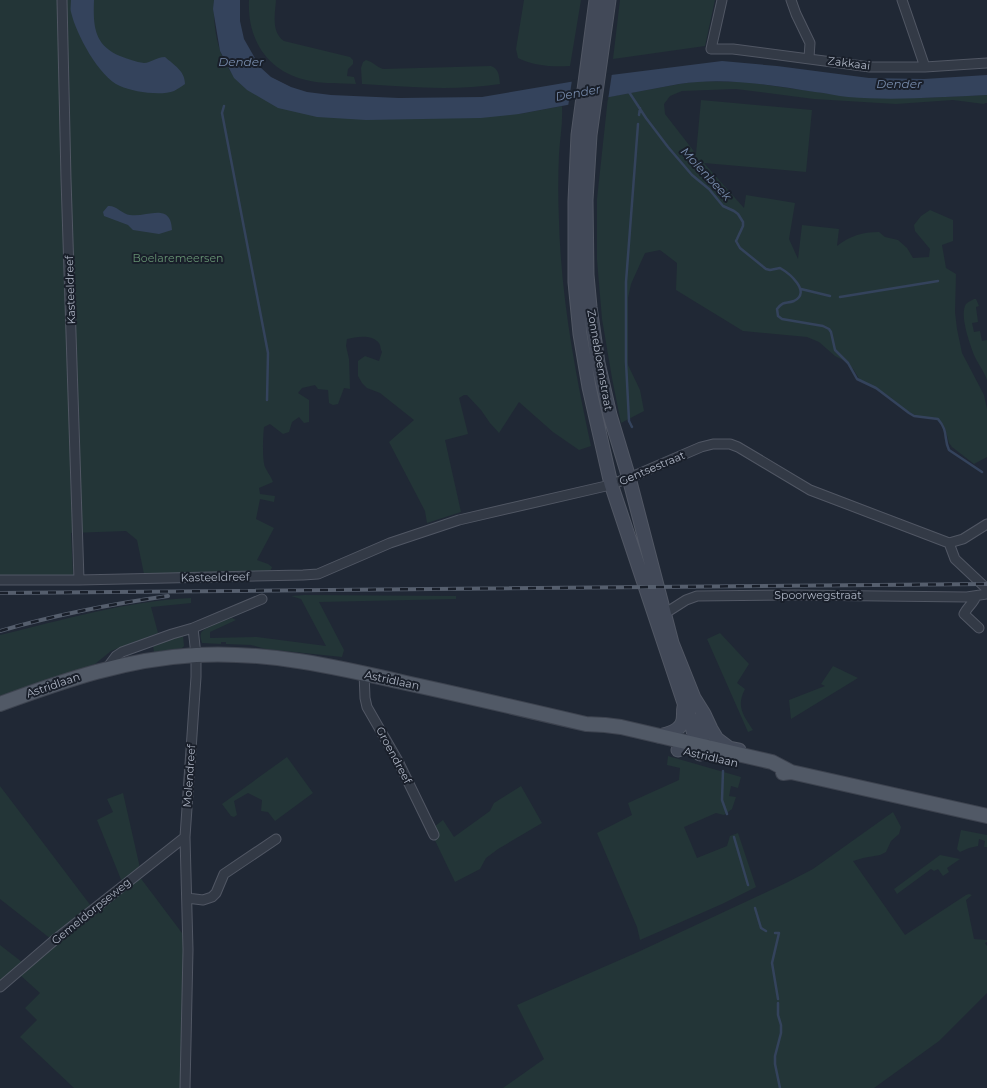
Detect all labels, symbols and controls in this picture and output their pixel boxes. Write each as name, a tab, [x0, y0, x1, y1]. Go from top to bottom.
street label: Zakkaai	[827, 53, 871, 73]
water label: Dender	[218, 54, 264, 69]
water label: Dender	[876, 76, 922, 91]
water label: Dender	[554, 81, 602, 104]
water label: Molenbeek	[678, 144, 735, 204]
park label: Boelaremeersen	[133, 251, 224, 265]
street label: Kasteeldreef	[62, 254, 78, 325]
street label: Zonnebloemstraat	[584, 308, 616, 412]
street label: Gentsestraat	[617, 448, 688, 488]
street label: Kasteeldreef	[180, 569, 251, 585]
street label: Spoorwegstraat	[774, 588, 862, 602]
street label: Astridlaan	[363, 667, 421, 693]
street label: Astridlaan	[24, 669, 82, 701]
street label: Groendreef	[373, 724, 415, 787]
street label: Molendreef	[180, 743, 198, 808]
street label: Astridlaan	[682, 744, 740, 770]
street label: Gemeldorpseweg	[48, 875, 134, 947]

